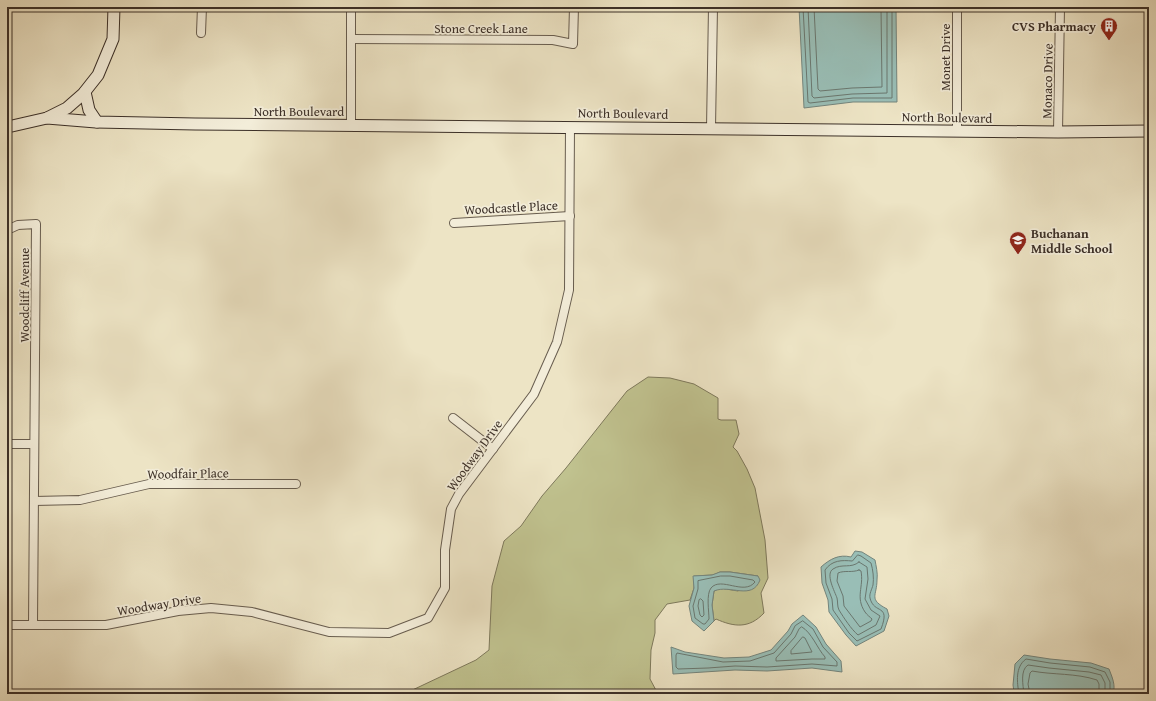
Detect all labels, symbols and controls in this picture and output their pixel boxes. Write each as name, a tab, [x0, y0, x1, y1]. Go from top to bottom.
building icon: CVS Pharmacy	[1099, 16, 1119, 41]
place label: CVS Pharmacy	[1012, 17, 1096, 36]
street label: Stone Creek Lane	[434, 19, 528, 38]
street label: Monet Drive	[936, 23, 955, 91]
street label: Monaco Drive	[1037, 43, 1058, 119]
street label: North Boulevard	[254, 102, 344, 121]
street label: North Boulevard	[578, 103, 668, 124]
street label: North Boulevard	[902, 107, 992, 128]
street label: Woodcastle Place	[464, 196, 558, 219]
place label: Buchanan Middle School	[1031, 224, 1113, 258]
school or university icon: Buchanan Middle School	[1008, 230, 1028, 255]
street label: Woodcliff Avenue	[15, 248, 34, 342]
street label: Woodway Drive	[442, 416, 507, 495]
street label: Woodfair Place	[147, 463, 229, 484]
street label: Woodway Drive	[116, 589, 202, 620]

